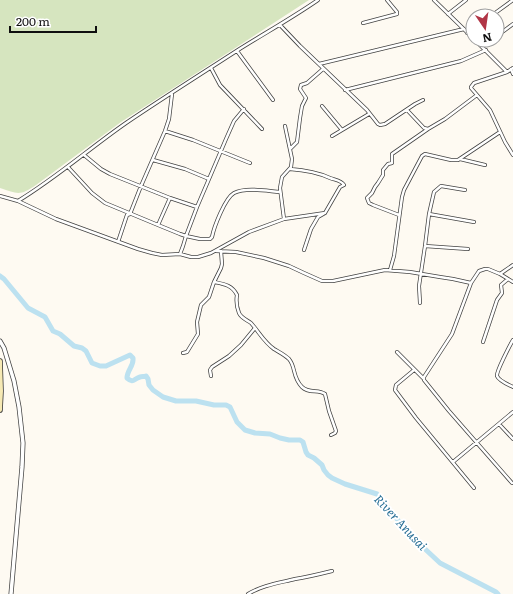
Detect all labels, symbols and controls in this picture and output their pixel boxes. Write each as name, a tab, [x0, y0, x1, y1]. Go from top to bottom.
scale bar	[10, 8, 96, 34]
north arrow	[465, 8, 505, 48]
text: 200 m	[16, 12, 50, 30]
text: N	[481, 30, 494, 48]
water label: River Anusai	[370, 490, 432, 554]

